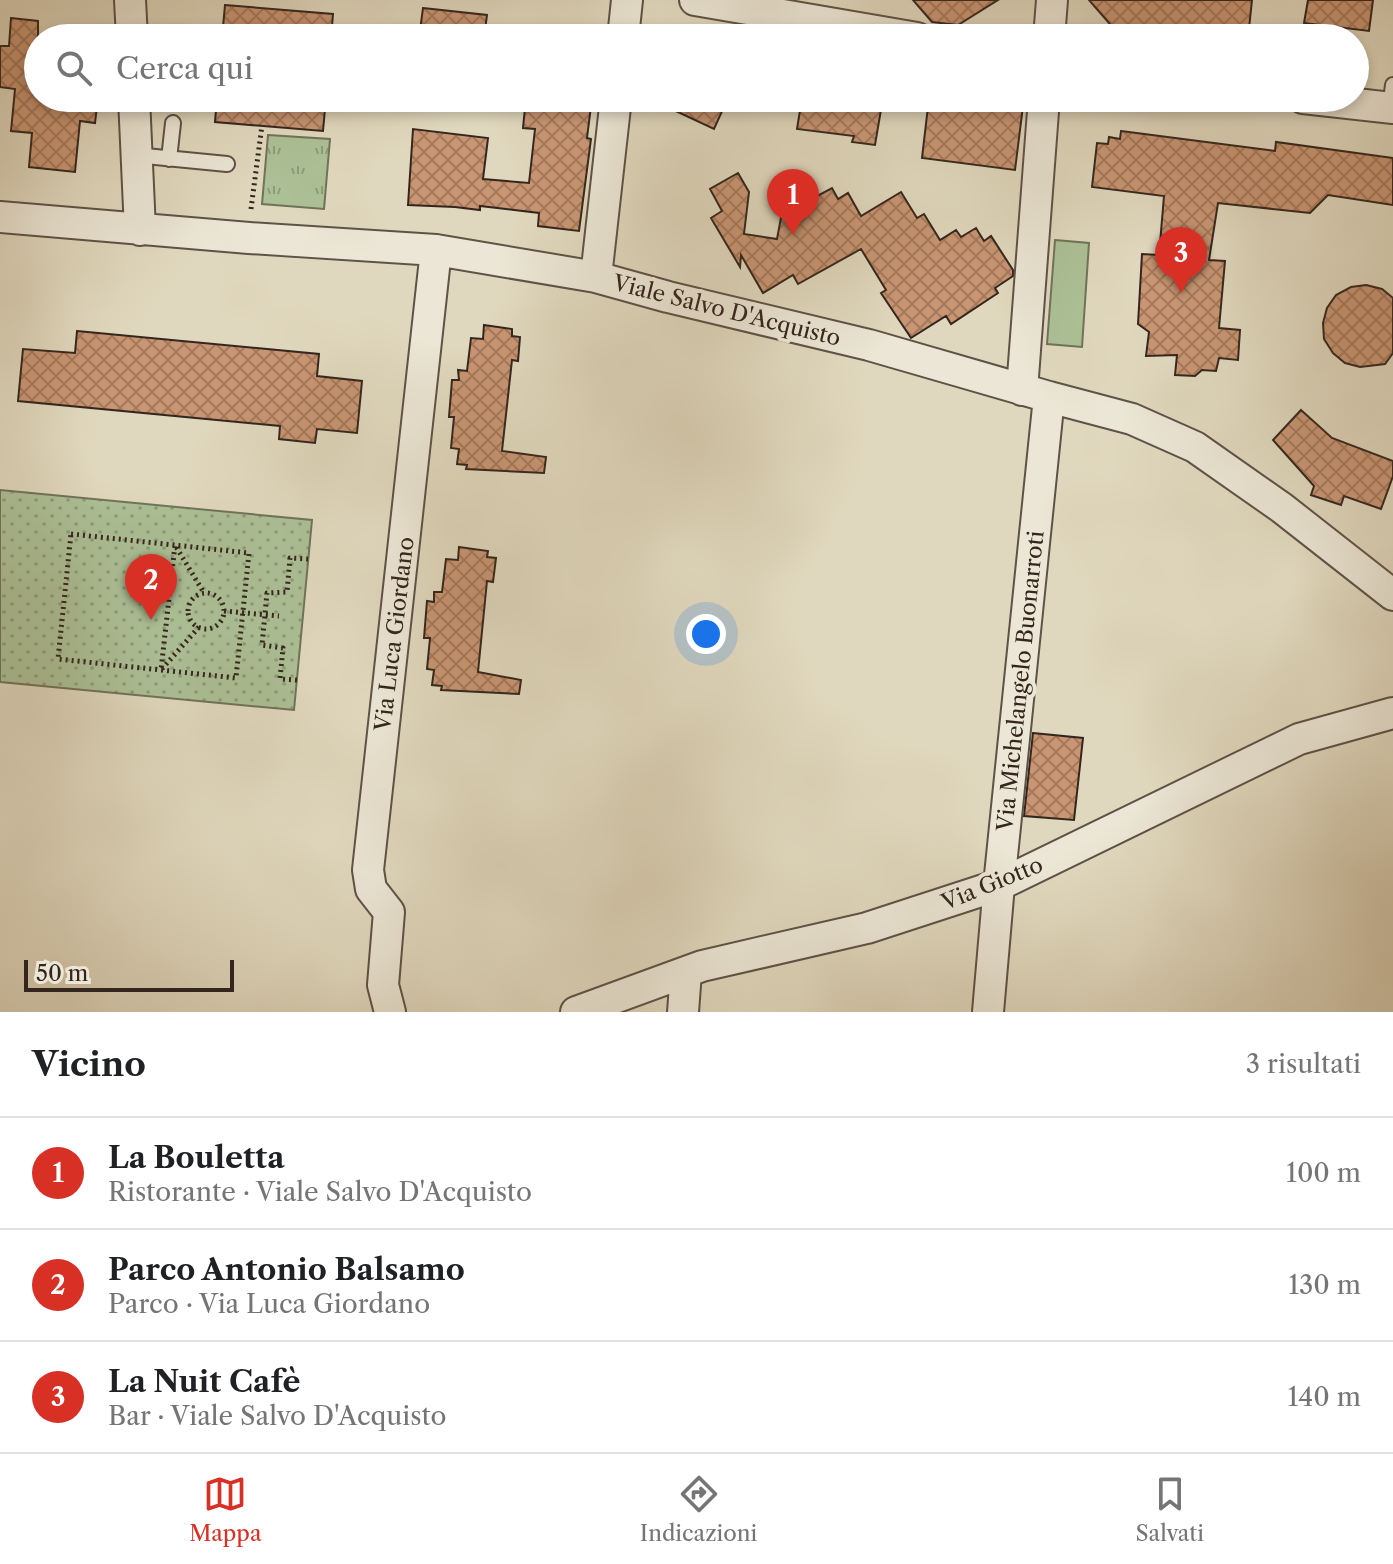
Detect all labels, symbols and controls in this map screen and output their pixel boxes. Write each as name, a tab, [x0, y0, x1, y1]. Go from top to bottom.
search box	[24, 24, 1369, 112]
icon: search	[52, 46, 96, 90]
text: Cerca qui	[116, 50, 253, 87]
pin: 1	[767, 169, 819, 235]
pin: 3	[1155, 227, 1207, 293]
street label: Viale Salvo D'Acquisto	[609, 269, 843, 352]
street label: Via Michelangelo Buonarroti	[991, 529, 1050, 834]
street label: Via Luca Giordano	[369, 535, 420, 734]
pin: 2	[125, 554, 177, 620]
your location	[686, 614, 726, 654]
street label: Via Giotto	[937, 851, 1047, 916]
scale bar	[24, 956, 234, 992]
text: 50 m	[36, 960, 88, 987]
text: Vicino	[32, 1043, 146, 1085]
text: 3 risultati	[1246, 1048, 1361, 1080]
text: La Bouletta	[108, 1139, 285, 1176]
text: 1	[52, 1157, 64, 1189]
text: 100 m	[1286, 1157, 1361, 1189]
text: Ristorante · Viale Salvo D'Acquisto	[108, 1176, 532, 1208]
text: Parco Antonio Balsamo	[108, 1251, 465, 1288]
text: 2	[50, 1269, 66, 1301]
text: 130 m	[1288, 1269, 1361, 1301]
text: Parco · Via Luca Giordano	[108, 1288, 430, 1320]
text: La Nuit Cafè	[108, 1363, 300, 1400]
text: 3	[51, 1381, 65, 1413]
text: 140 m	[1287, 1381, 1361, 1413]
text: Bar · Viale Salvo D'Acquisto	[108, 1400, 447, 1432]
tab: Mappa	[189, 1472, 262, 1547]
tab: Indicazioni	[640, 1472, 757, 1547]
tab: Salvati	[1135, 1472, 1204, 1547]

